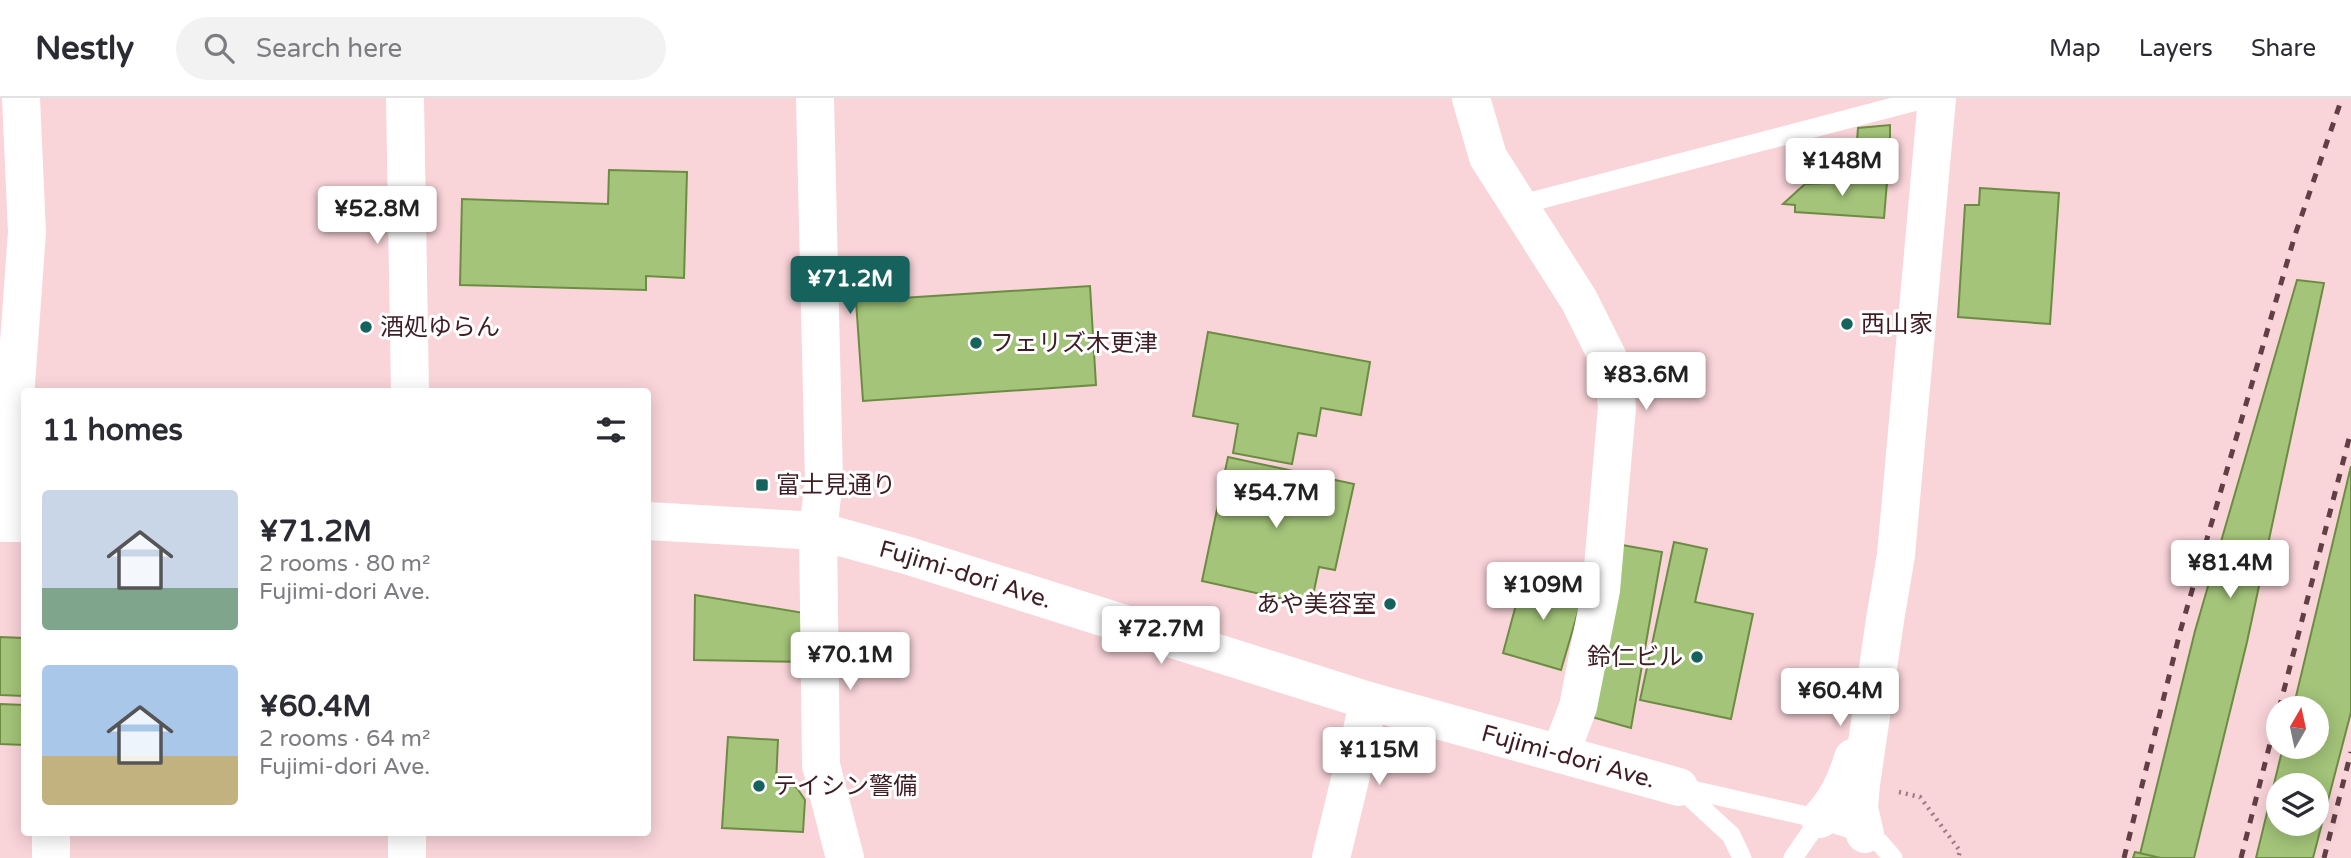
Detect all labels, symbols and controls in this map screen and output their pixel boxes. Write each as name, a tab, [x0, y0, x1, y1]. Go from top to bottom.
search box	[176, 17, 666, 80]
text: Nestly	[35, 29, 134, 68]
icon: search	[200, 29, 238, 67]
text: Search here	[256, 33, 402, 64]
text: Map	[2049, 34, 2101, 63]
text: Layers	[2139, 34, 2213, 63]
text: Share	[2251, 34, 2316, 63]
pin: ¥148M	[1793, 139, 1891, 198]
text: ¥148M	[1802, 147, 1882, 175]
pin: ¥52.8M	[320, 186, 434, 246]
text: ¥52.8M	[334, 195, 420, 223]
pin: ¥71.2M	[793, 256, 907, 316]
text: ¥71.2M	[807, 265, 893, 293]
place label: 西山家	[1861, 310, 1933, 339]
place label: 酒処ゆらん	[380, 313, 500, 342]
marker: 西山家	[1839, 316, 1855, 332]
marker: 酒処ゆらん	[358, 319, 374, 335]
place label: フェリズ木更津	[990, 329, 1158, 358]
marker: フェリズ木更津	[968, 335, 984, 351]
pin: ¥83.6M	[1589, 352, 1703, 412]
text: ¥83.6M	[1603, 361, 1689, 389]
icon: filters	[592, 411, 630, 449]
text: 11 homes	[42, 412, 183, 449]
pin: ¥54.7M	[1219, 470, 1333, 530]
place label: 富士見通り	[776, 471, 896, 500]
marker: 富士見通り	[754, 477, 770, 493]
text: ¥54.7M	[1233, 479, 1319, 507]
text: ¥71.2M	[259, 513, 372, 550]
icon: home	[98, 518, 182, 602]
street label: Fujimi-dori Ave.	[876, 534, 1055, 615]
pin: ¥81.4M	[2173, 540, 2287, 600]
text: ¥81.4M	[2187, 549, 2273, 577]
text: 2 rooms · 80 m²	[259, 550, 430, 578]
pin: ¥109M	[1494, 562, 1592, 622]
text: ¥109M	[1503, 571, 1583, 599]
text: Fujimi-dori Ave.	[259, 578, 430, 606]
place label: あや美容室	[1256, 590, 1376, 619]
marker: あや美容室	[1382, 596, 1398, 612]
pin: ¥72.7M	[1104, 606, 1218, 666]
text: ¥72.7M	[1118, 615, 1204, 643]
pin: ¥70.1M	[793, 632, 907, 692]
text: ¥70.1M	[807, 641, 893, 669]
place label: 鈴仁ビル	[1587, 643, 1683, 672]
marker: 鈴仁ビル	[1689, 649, 1705, 665]
pin: ¥60.4M	[1783, 668, 1897, 728]
text: ¥60.4M	[1797, 677, 1883, 705]
text: ¥60.4M	[259, 688, 371, 725]
icon: home	[98, 693, 182, 777]
north arrow	[2266, 696, 2329, 760]
map controls	[2266, 696, 2329, 836]
street label: Fujimi-dori Ave.	[1478, 718, 1659, 794]
text: 2 rooms · 64 m²	[259, 725, 430, 753]
pin: ¥115M	[1330, 728, 1428, 787]
text: ¥115M	[1339, 736, 1419, 764]
text: Fujimi-dori Ave.	[259, 753, 430, 781]
place label: テイシン警備	[773, 772, 917, 801]
button: layers	[2266, 773, 2329, 836]
marker: テイシン警備	[751, 778, 767, 794]

